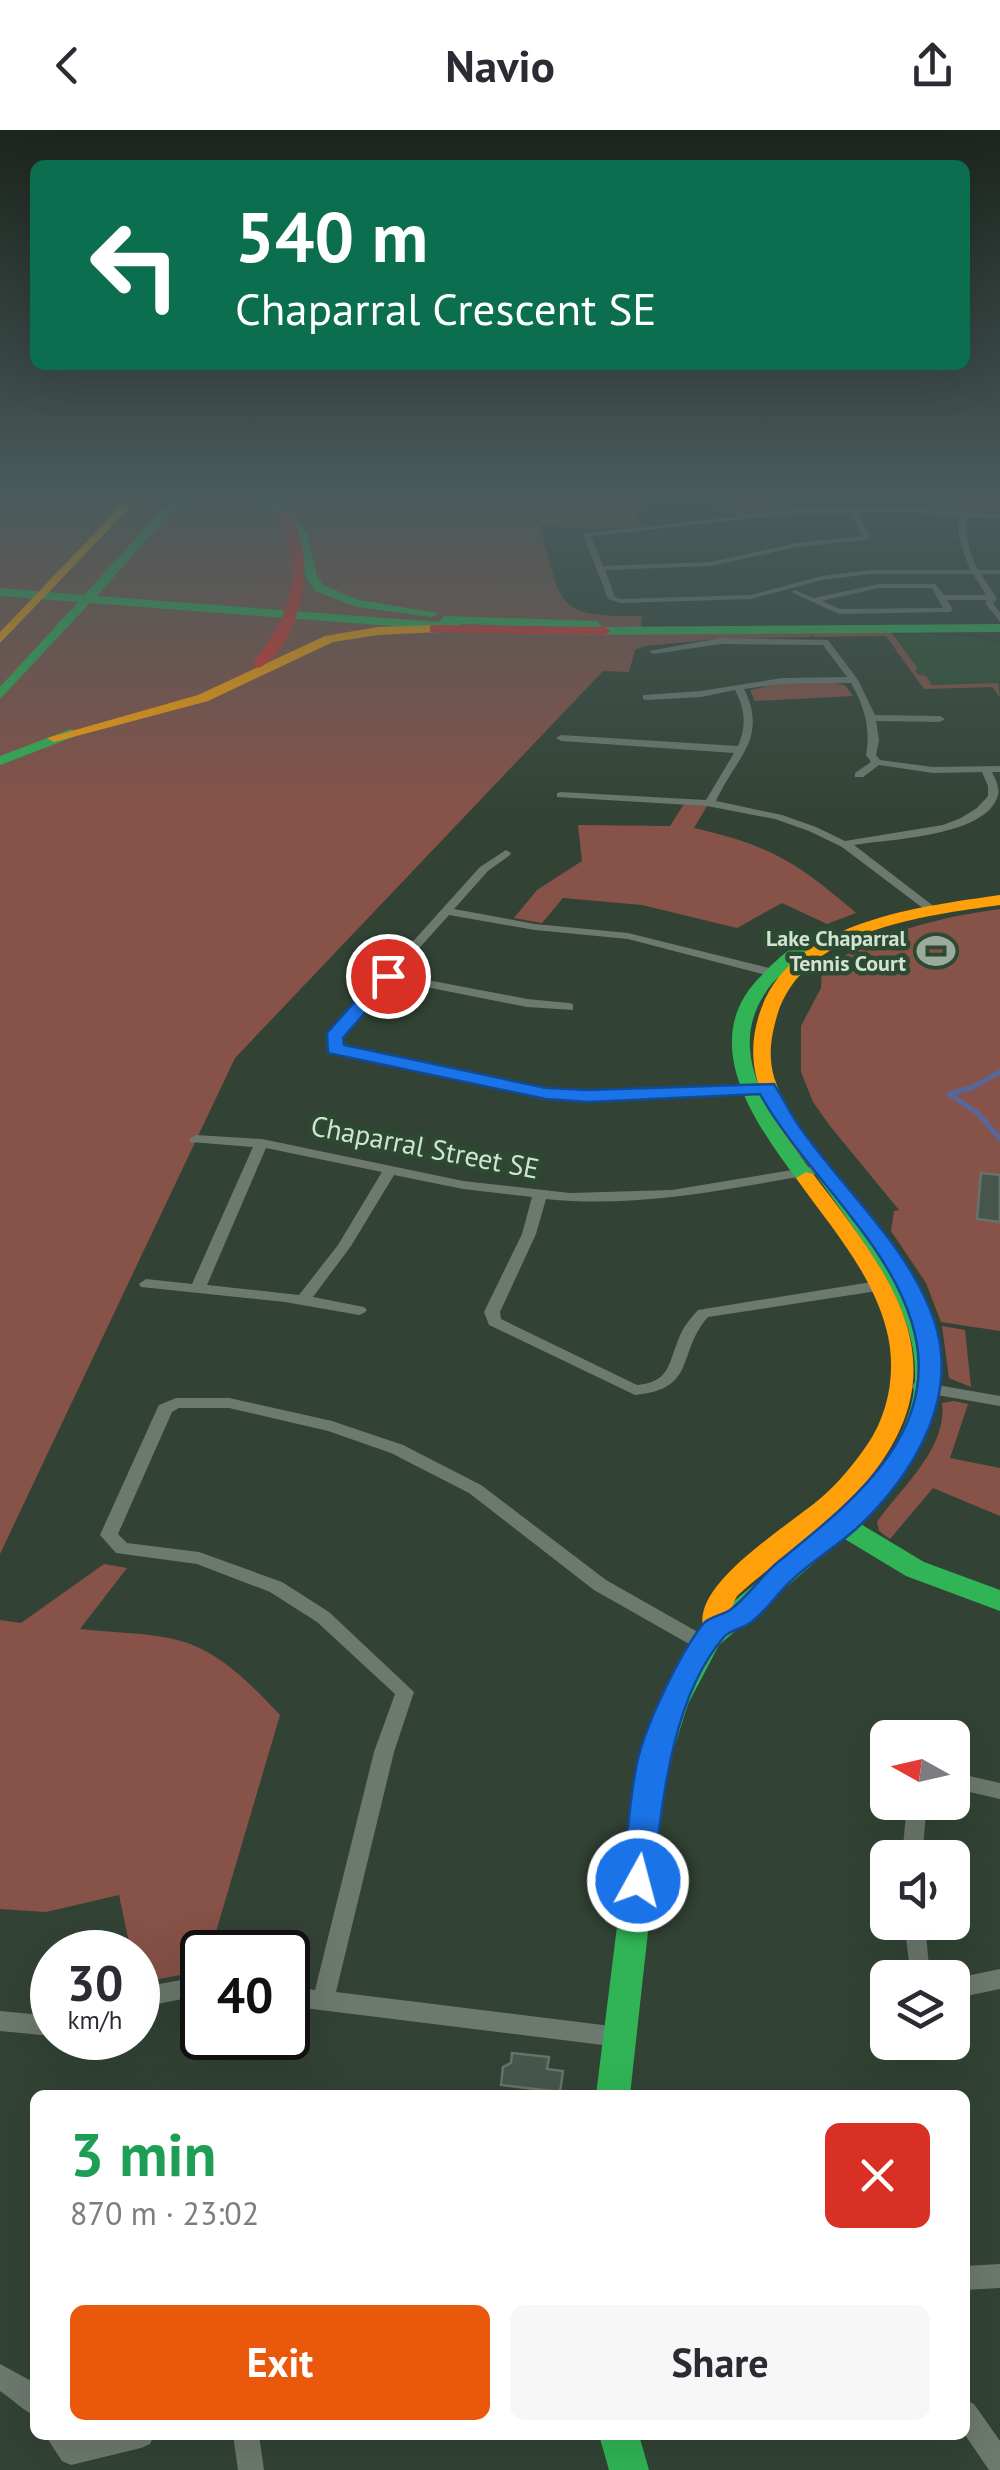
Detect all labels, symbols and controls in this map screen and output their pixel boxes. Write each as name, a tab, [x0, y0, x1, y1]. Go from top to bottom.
text: Navio	[445, 36, 555, 94]
icon: back	[40, 38, 95, 93]
icon: share	[905, 38, 960, 93]
text: 540 m	[235, 191, 428, 281]
icon: left	[70, 200, 200, 330]
text: Chaparral Crescent SE	[235, 279, 656, 337]
place label: Lake Chaparral Tennis Court	[766, 924, 907, 977]
sports icon: Lake Chaparral Tennis Court	[915, 930, 957, 972]
pin	[346, 934, 431, 1019]
icon: arrive	[361, 949, 416, 1004]
street label: Chaparral Street SE	[308, 1106, 542, 1187]
north arrow	[870, 1720, 970, 1820]
map controls	[870, 1720, 970, 2060]
position arrow	[586, 1829, 690, 1933]
button: sound	[870, 1840, 970, 1940]
speed limit sign: 40	[180, 1930, 310, 2060]
text: 30	[67, 1950, 123, 2015]
button: layers	[870, 1960, 970, 2060]
text: km/h	[68, 2004, 122, 2036]
text: 3 min	[70, 2115, 216, 2193]
button: close	[825, 2123, 930, 2228]
text: 870 m · 23:02	[70, 2192, 259, 2234]
button: Exit	[70, 2305, 490, 2420]
button: Share	[510, 2305, 930, 2420]

